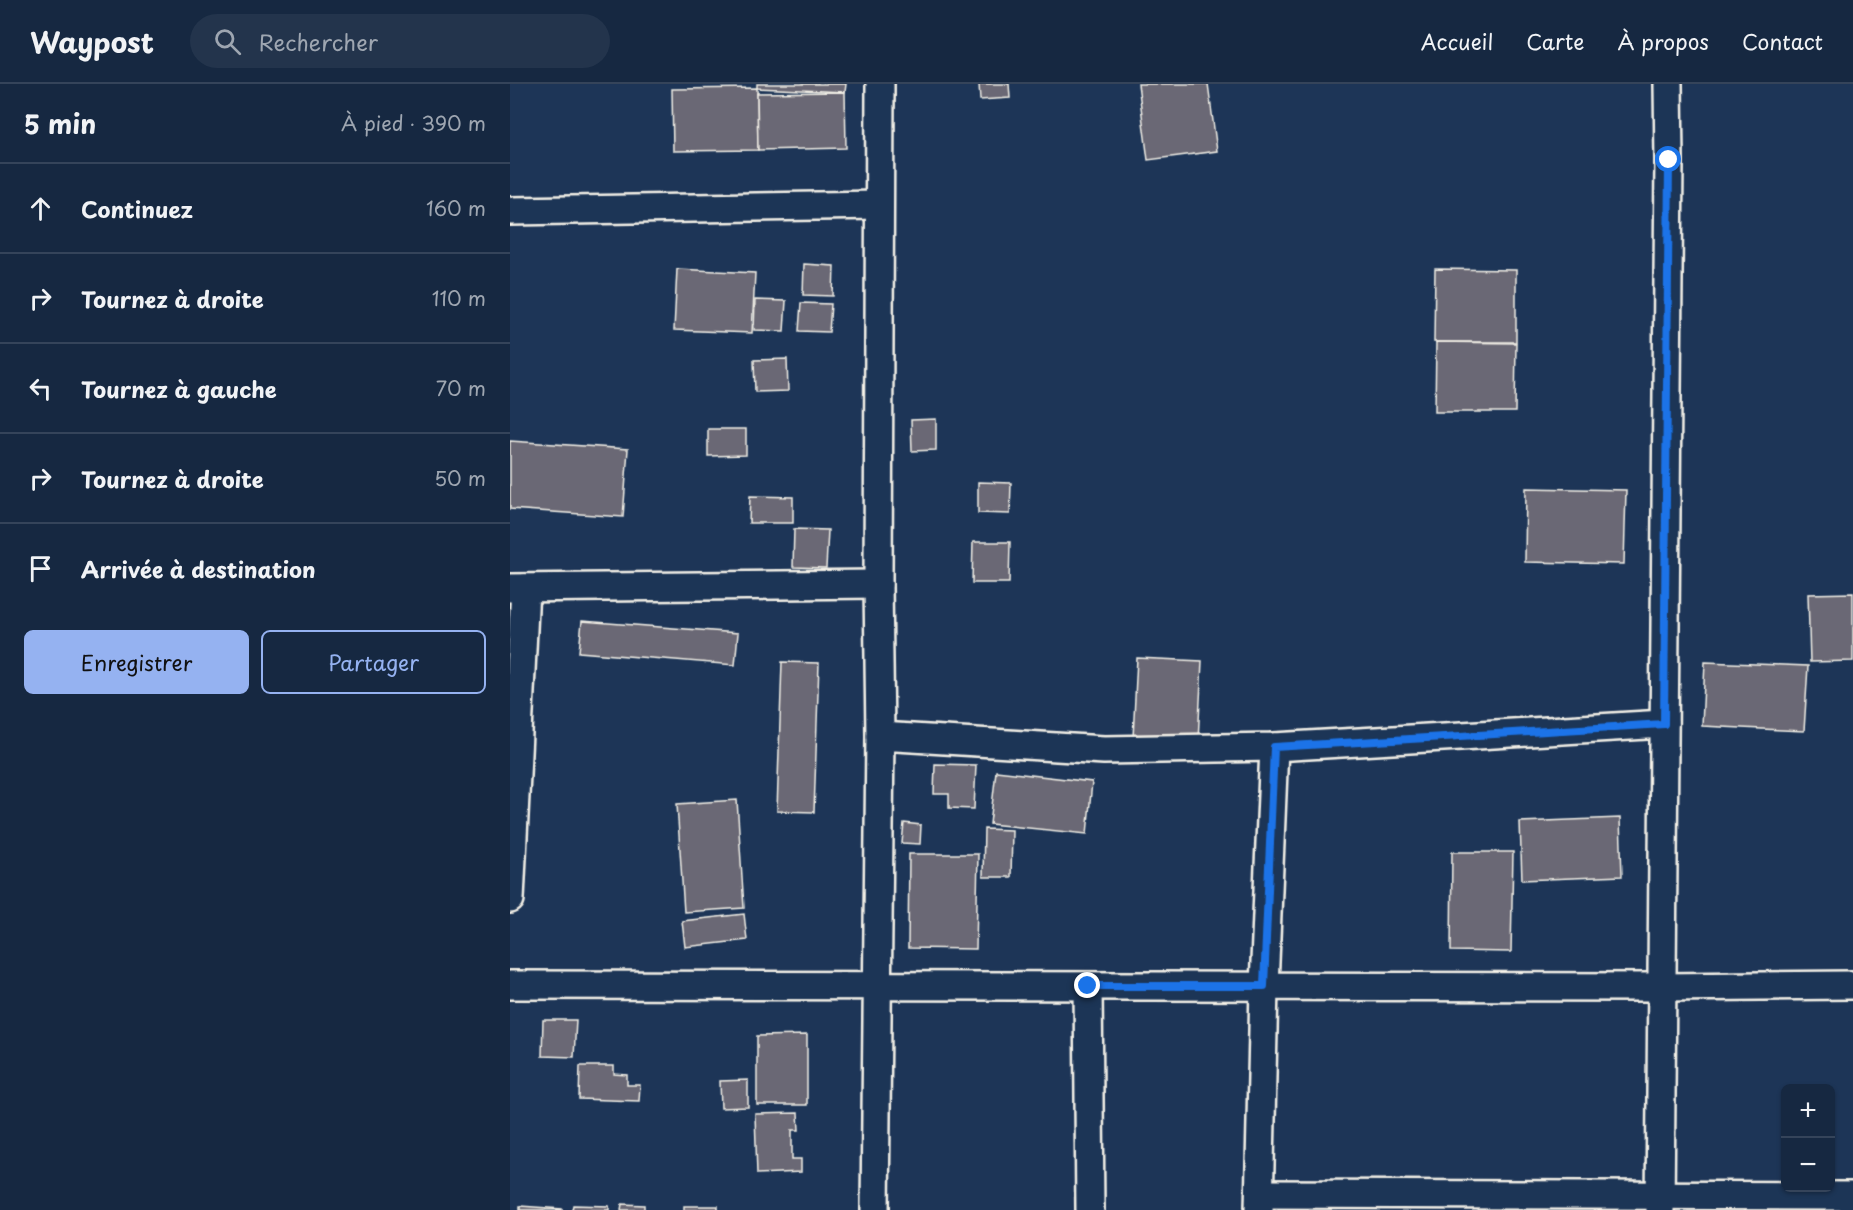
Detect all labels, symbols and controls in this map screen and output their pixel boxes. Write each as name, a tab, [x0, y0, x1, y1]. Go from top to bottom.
search box	[190, 14, 610, 68]
text: Waypost	[30, 20, 154, 63]
icon: search	[211, 25, 244, 58]
text: Rechercher	[259, 25, 378, 58]
text: Accueil	[1421, 25, 1493, 57]
text: Carte	[1526, 25, 1584, 57]
text: À propos	[1617, 25, 1709, 57]
text: Contact	[1742, 25, 1823, 57]
text: 5 min	[24, 104, 96, 143]
text: À pied · 390 m	[341, 108, 486, 138]
route start	[1655, 146, 1681, 172]
icon: ahead	[24, 192, 57, 225]
text: Continuez	[81, 192, 193, 225]
text: 160 m	[426, 193, 486, 223]
icon: right	[24, 282, 57, 315]
text: Tournez à droite	[81, 282, 264, 315]
text: 110 m	[432, 283, 486, 313]
icon: left	[24, 372, 57, 405]
text: Tournez à gauche	[81, 372, 277, 405]
text: 70 m	[436, 373, 486, 403]
icon: right	[24, 462, 57, 495]
text: Tournez à droite	[81, 462, 264, 495]
text: 50 m	[434, 463, 486, 493]
icon: arrive	[24, 552, 57, 585]
text: Arrivée à destination	[81, 552, 315, 585]
button: Enregistrer	[24, 630, 249, 694]
button: Partager	[261, 630, 486, 694]
route end	[1074, 972, 1100, 998]
map controls	[1781, 1084, 1835, 1192]
button: +	[1781, 1084, 1835, 1138]
button: −	[1781, 1138, 1835, 1192]

